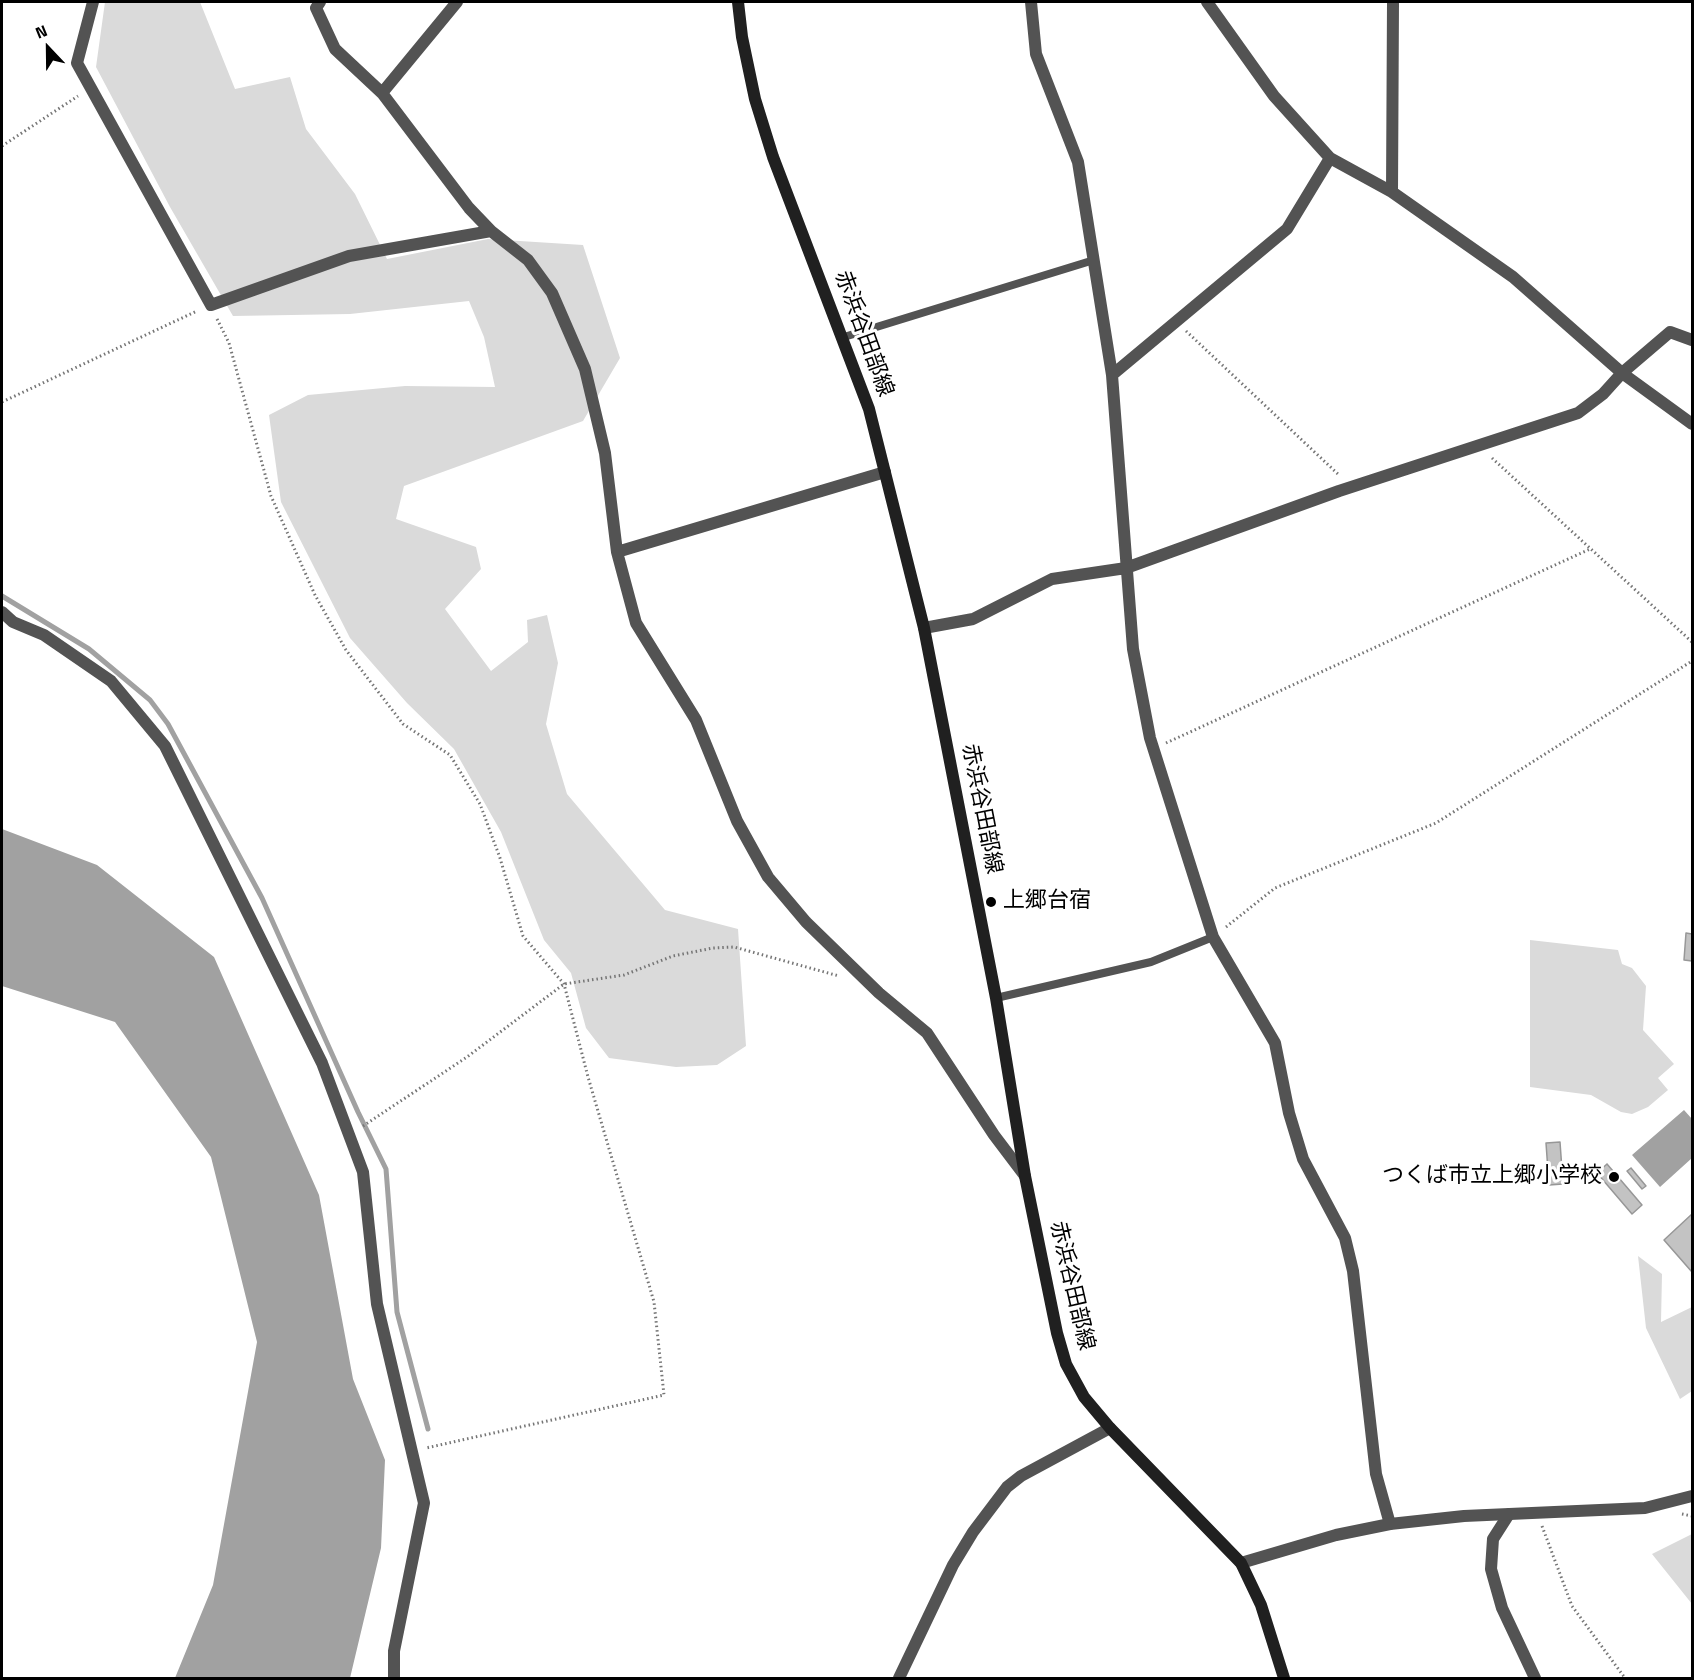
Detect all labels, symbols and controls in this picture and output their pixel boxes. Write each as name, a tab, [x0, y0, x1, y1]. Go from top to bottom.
north arrow	[18, 18, 78, 78]
text: N	[32, 18, 51, 45]
street label: 赤浜谷田部線	[828, 267, 898, 401]
street label: 赤浜谷田部線	[955, 742, 1007, 876]
place label: 上郷台宿	[1003, 889, 1091, 915]
marker: 上郷台宿	[984, 895, 998, 909]
place label: つくば市立上郷小学校	[1382, 1164, 1602, 1190]
marker: つくば市立上郷小学校	[1607, 1170, 1621, 1184]
street label: 赤浜谷田部線	[1043, 1219, 1099, 1353]

